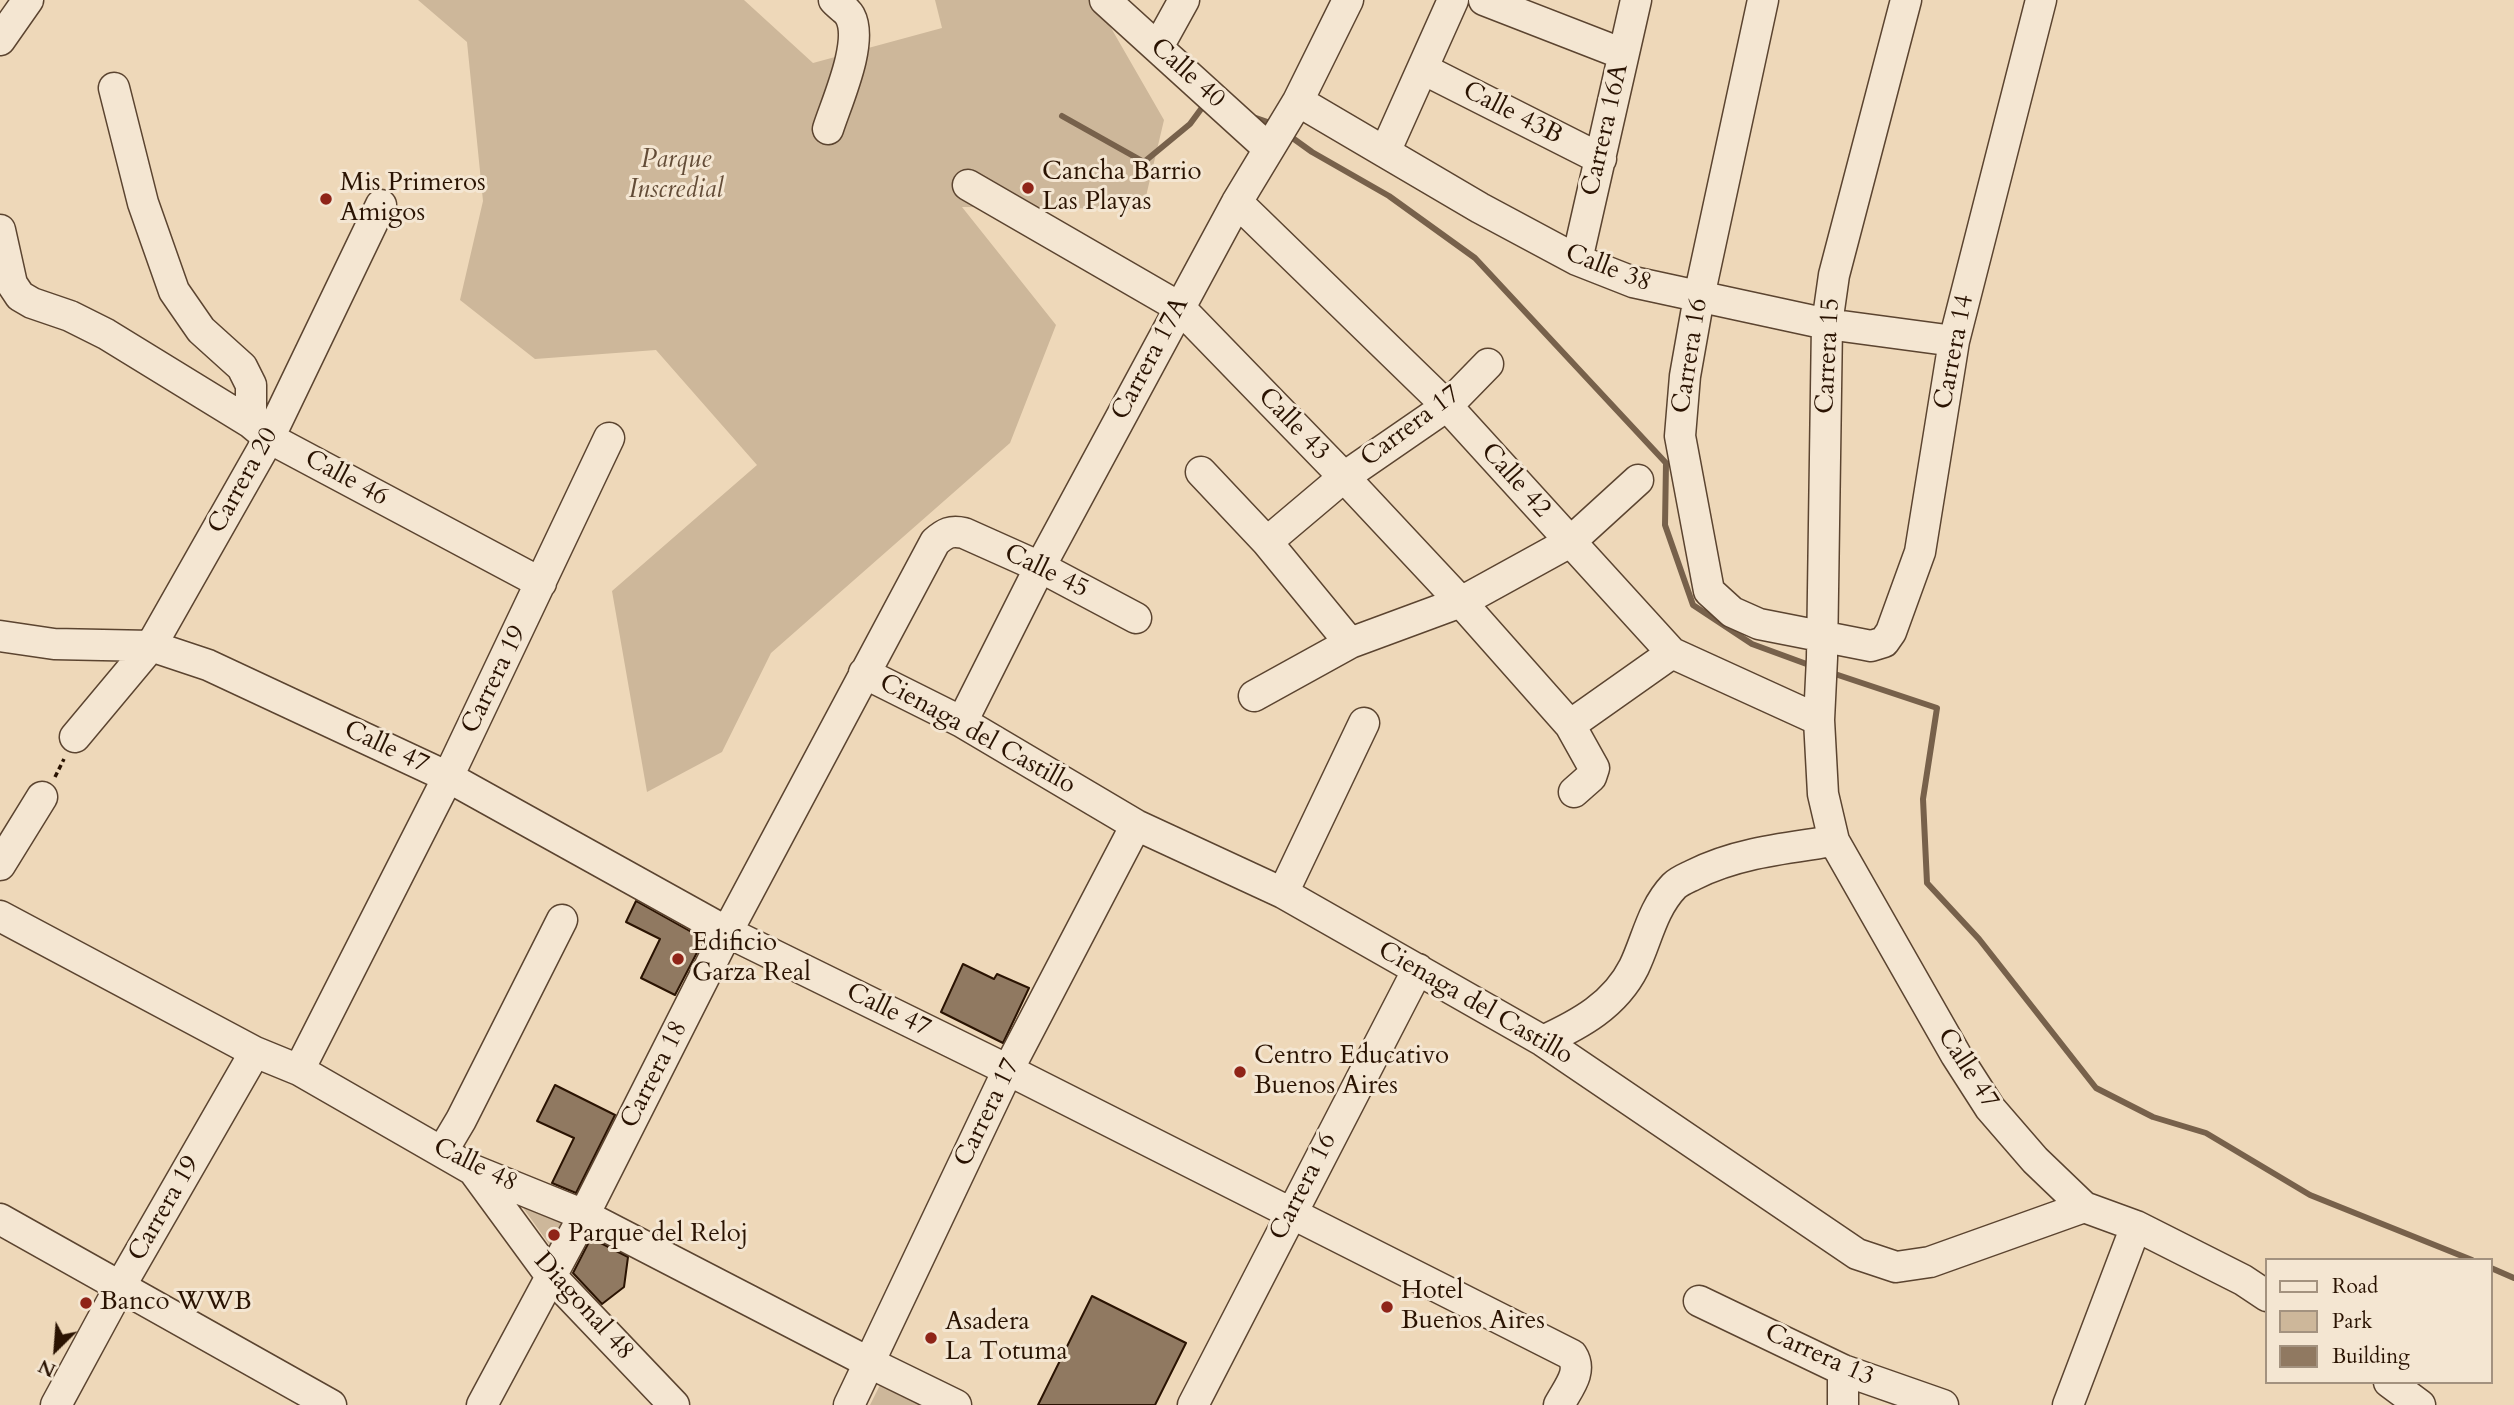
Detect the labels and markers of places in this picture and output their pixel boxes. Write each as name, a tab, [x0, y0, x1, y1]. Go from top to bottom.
place label: Cancha Barrio Las Playas	[1042, 157, 1201, 218]
place label: Mis Primeros Amigos	[340, 168, 486, 230]
marker: Cancha Barrio Las Playas	[1020, 180, 1036, 196]
marker: Mis Primeros Amigos	[318, 191, 334, 207]
place label: Edificio Garza Real	[692, 928, 811, 990]
marker: Edificio Garza Real	[670, 951, 686, 967]
place label: Centro Educativo Buenos Aires	[1254, 1041, 1449, 1102]
marker: Centro Educativo Buenos Aires	[1232, 1064, 1248, 1080]
place label: Parque del Reloj	[568, 1219, 748, 1251]
marker: Parque del Reloj	[546, 1227, 562, 1243]
place label: Hotel Buenos Aires	[1401, 1276, 1545, 1338]
place label: Banco WWB	[100, 1287, 252, 1319]
marker: Banco WWB	[78, 1295, 94, 1311]
marker: Hotel Buenos Aires	[1379, 1299, 1395, 1315]
place label: Asadera La Totuma	[945, 1307, 1068, 1368]
marker: Asadera La Totuma	[923, 1330, 939, 1346]

